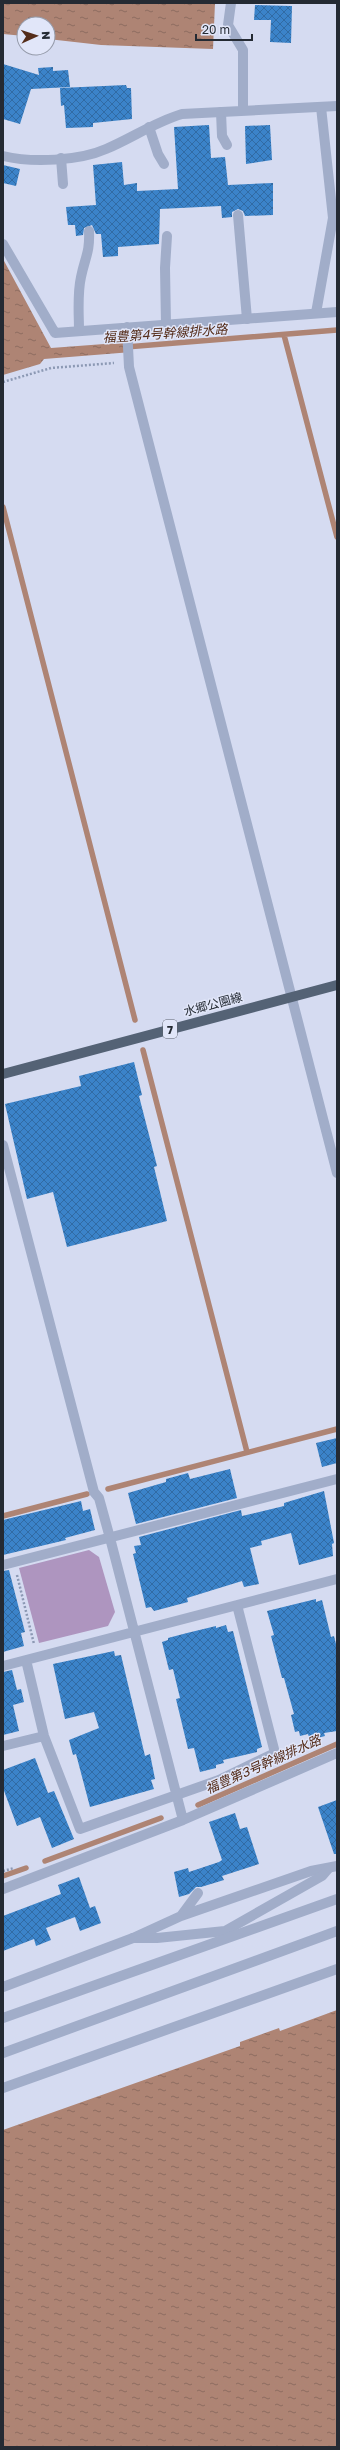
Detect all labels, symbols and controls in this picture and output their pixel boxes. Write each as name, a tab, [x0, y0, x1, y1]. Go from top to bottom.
north arrow	[16, 16, 56, 56]
scale bar	[196, 16, 252, 42]
text: 20 m	[202, 22, 230, 37]
text: N	[40, 31, 53, 40]
water label: 福豊第4号幹線排水路	[102, 321, 229, 345]
street label: 水郷公園線	[182, 989, 244, 1019]
road number: 7	[163, 1020, 177, 1038]
water label: 福豊第3号幹線排水路	[203, 1731, 324, 1797]

